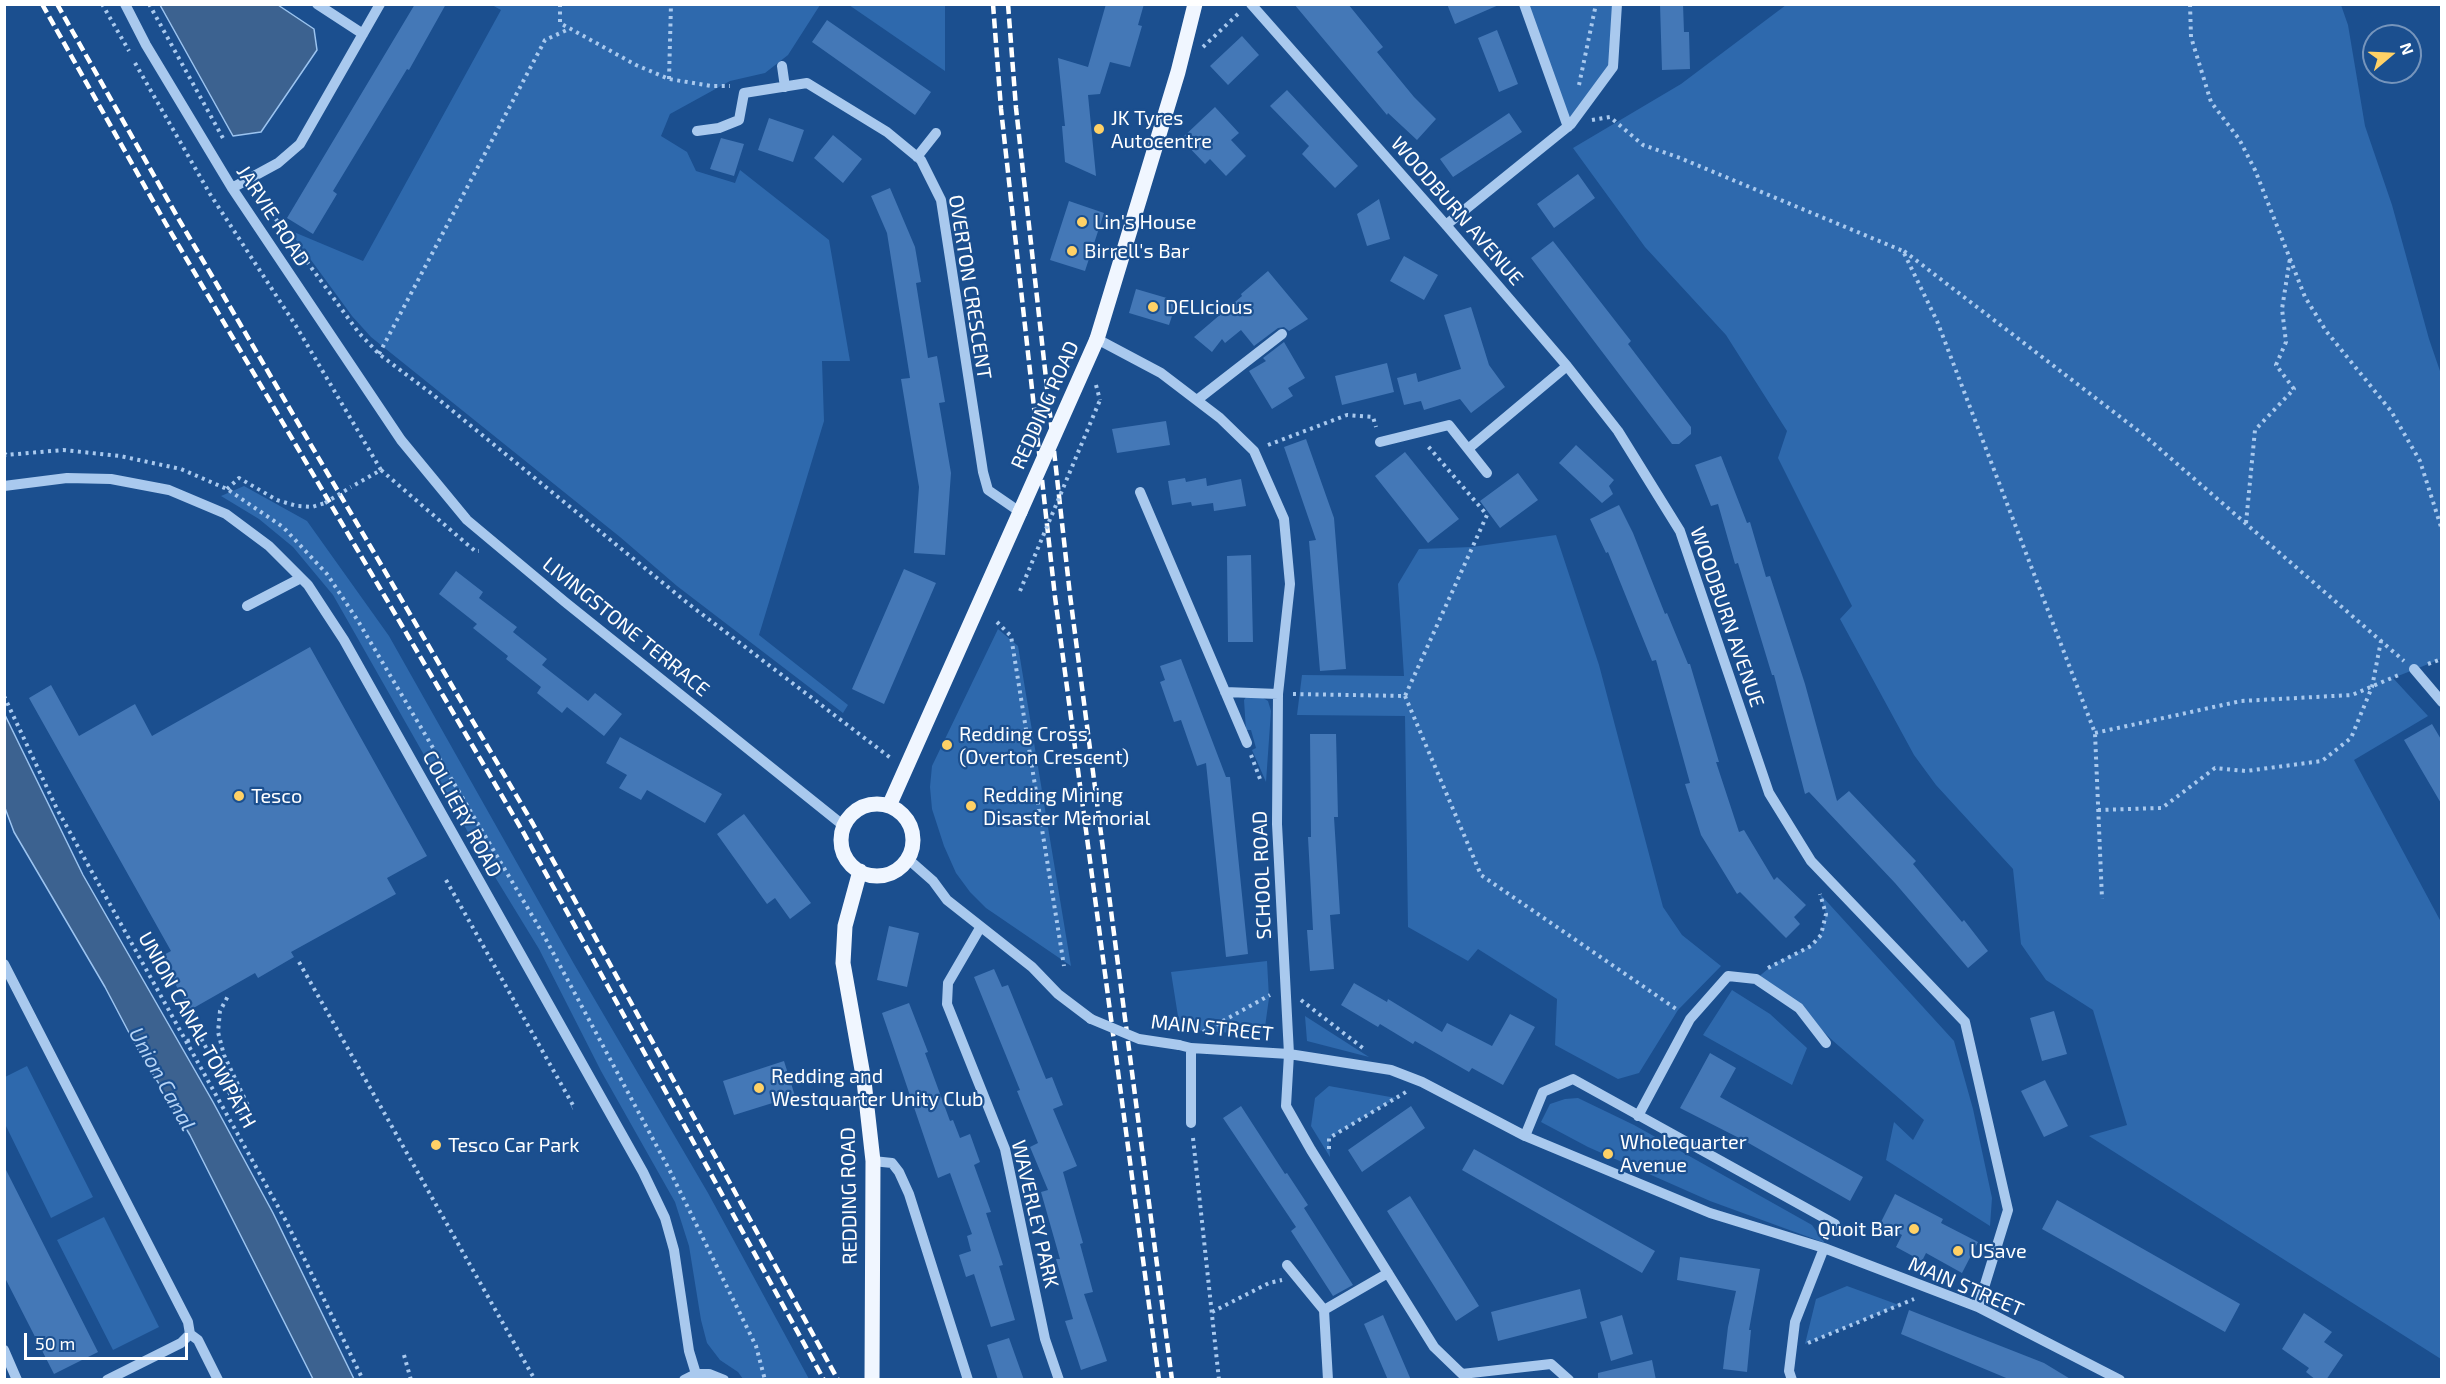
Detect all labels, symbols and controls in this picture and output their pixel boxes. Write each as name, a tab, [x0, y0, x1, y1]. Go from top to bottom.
north arrow	[2362, 24, 2422, 84]
text: N	[2397, 40, 2418, 57]
place label: JK Tyres Autocentre	[1111, 106, 1212, 153]
marker: JK Tyres Autocentre	[1092, 122, 1106, 136]
street label: WOODBURN AVENUE	[1386, 132, 1528, 290]
street label: JARVIE ROAD	[231, 161, 315, 271]
street label: OVERTON CRESCENT	[944, 193, 996, 381]
place label: Lin's House	[1094, 210, 1196, 234]
marker: Lin's House	[1075, 215, 1089, 229]
place label: Birrell's Bar	[1084, 239, 1190, 263]
marker: Birrell's Bar	[1065, 244, 1079, 258]
place label: DELIcious	[1165, 295, 1253, 319]
marker: DELIcious	[1146, 300, 1160, 314]
street label: REDDING ROAD	[1006, 337, 1084, 473]
street label: WOODBURN AVENUE	[1685, 524, 1769, 710]
street label: LIVINGSTONE TERRACE	[538, 552, 714, 702]
place label: Redding Cross (Overton Crescent)	[959, 722, 1129, 769]
marker: Redding Cross (Overton Crescent)	[940, 738, 954, 752]
street label: COLLIERY ROAD	[417, 747, 507, 881]
place label: Redding Mining Disaster Memorial	[983, 783, 1150, 830]
place label: Tesco	[251, 784, 302, 808]
marker: Tesco	[232, 789, 246, 803]
marker: Redding Mining Disaster Memorial	[964, 799, 978, 813]
street label: SCHOOL ROAD	[1248, 810, 1276, 940]
street label: UNION CANAL TOWPATH	[133, 928, 261, 1132]
street label: MAIN STREET	[1150, 1010, 1274, 1046]
water label: Union Canal	[123, 1023, 201, 1135]
place label: Redding and Westquarter Unity Club	[771, 1064, 983, 1111]
marker: Redding and Westquarter Unity Club	[752, 1081, 766, 1095]
street label: REDDING ROAD	[836, 1127, 862, 1265]
place label: Wholequarter Avenue	[1620, 1130, 1747, 1177]
place label: Tesco Car Park	[448, 1133, 579, 1157]
marker: Tesco Car Park	[429, 1138, 443, 1152]
street label: WAVERLEY PARK	[1006, 1138, 1064, 1290]
marker: Wholequarter Avenue	[1601, 1147, 1615, 1161]
place label: Quoit Bar	[1817, 1217, 1902, 1241]
marker: Quoit Bar	[1907, 1222, 1921, 1236]
place label: USave	[1970, 1239, 2027, 1263]
marker: USave	[1951, 1244, 1965, 1258]
street label: MAIN STREET	[1905, 1252, 2027, 1322]
scale bar	[27, 1321, 190, 1359]
text: 50 m	[35, 1332, 75, 1354]

